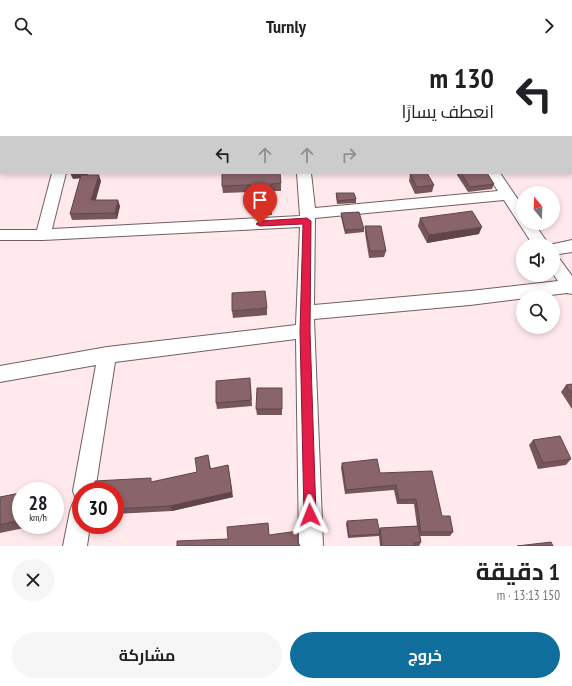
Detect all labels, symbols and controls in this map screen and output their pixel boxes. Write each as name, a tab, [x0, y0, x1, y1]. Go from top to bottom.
icon: search	[12, 15, 34, 37]
text: Turnly	[266, 15, 306, 38]
icon: forward	[538, 15, 560, 37]
text: 130 m	[430, 59, 494, 96]
icon: left	[508, 68, 560, 120]
text: انعطف يسارًا	[401, 100, 494, 123]
icon: left	[212, 144, 234, 166]
icon: ahead	[254, 144, 276, 166]
icon: ahead	[296, 144, 318, 166]
icon: right	[338, 144, 360, 166]
pin	[243, 183, 277, 224]
north arrow	[516, 186, 560, 230]
map controls	[516, 186, 560, 334]
icon: arrive	[249, 189, 271, 211]
button: sound	[516, 238, 560, 282]
button: search	[516, 290, 560, 334]
speed limit sign: 30	[72, 482, 124, 534]
text: 28	[28, 490, 48, 516]
position arrow	[289, 494, 331, 536]
text: km/h	[29, 511, 47, 524]
text: 1 دقيقة	[476, 556, 560, 587]
button: close	[12, 559, 54, 601]
text: 150 m · 13:13	[497, 587, 560, 604]
button: مشاركة	[12, 632, 282, 678]
button: خروج	[290, 632, 560, 678]

